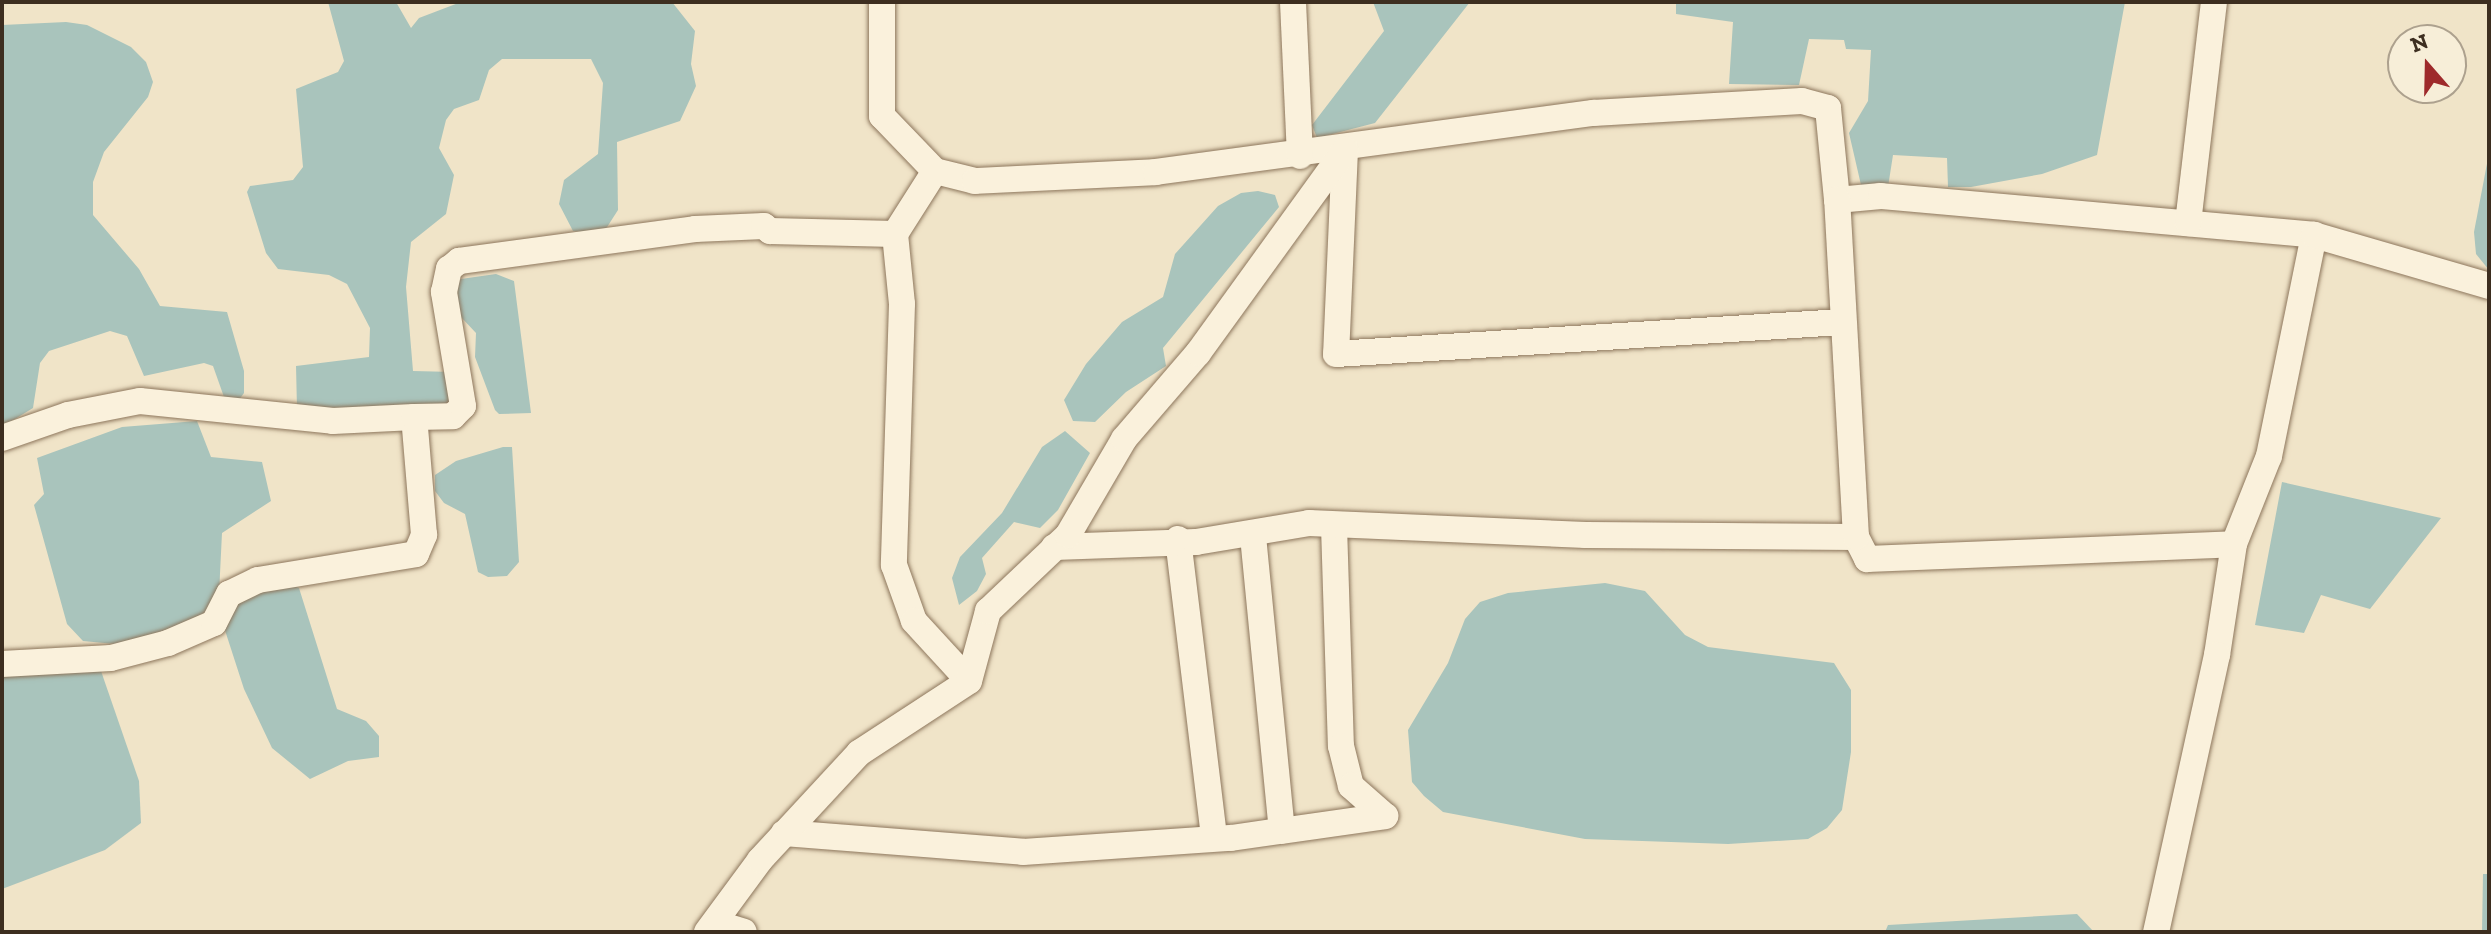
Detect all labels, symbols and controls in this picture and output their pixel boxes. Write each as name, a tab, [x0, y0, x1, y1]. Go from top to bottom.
north arrow	[2387, 24, 2467, 104]
text: N	[2407, 27, 2432, 58]

